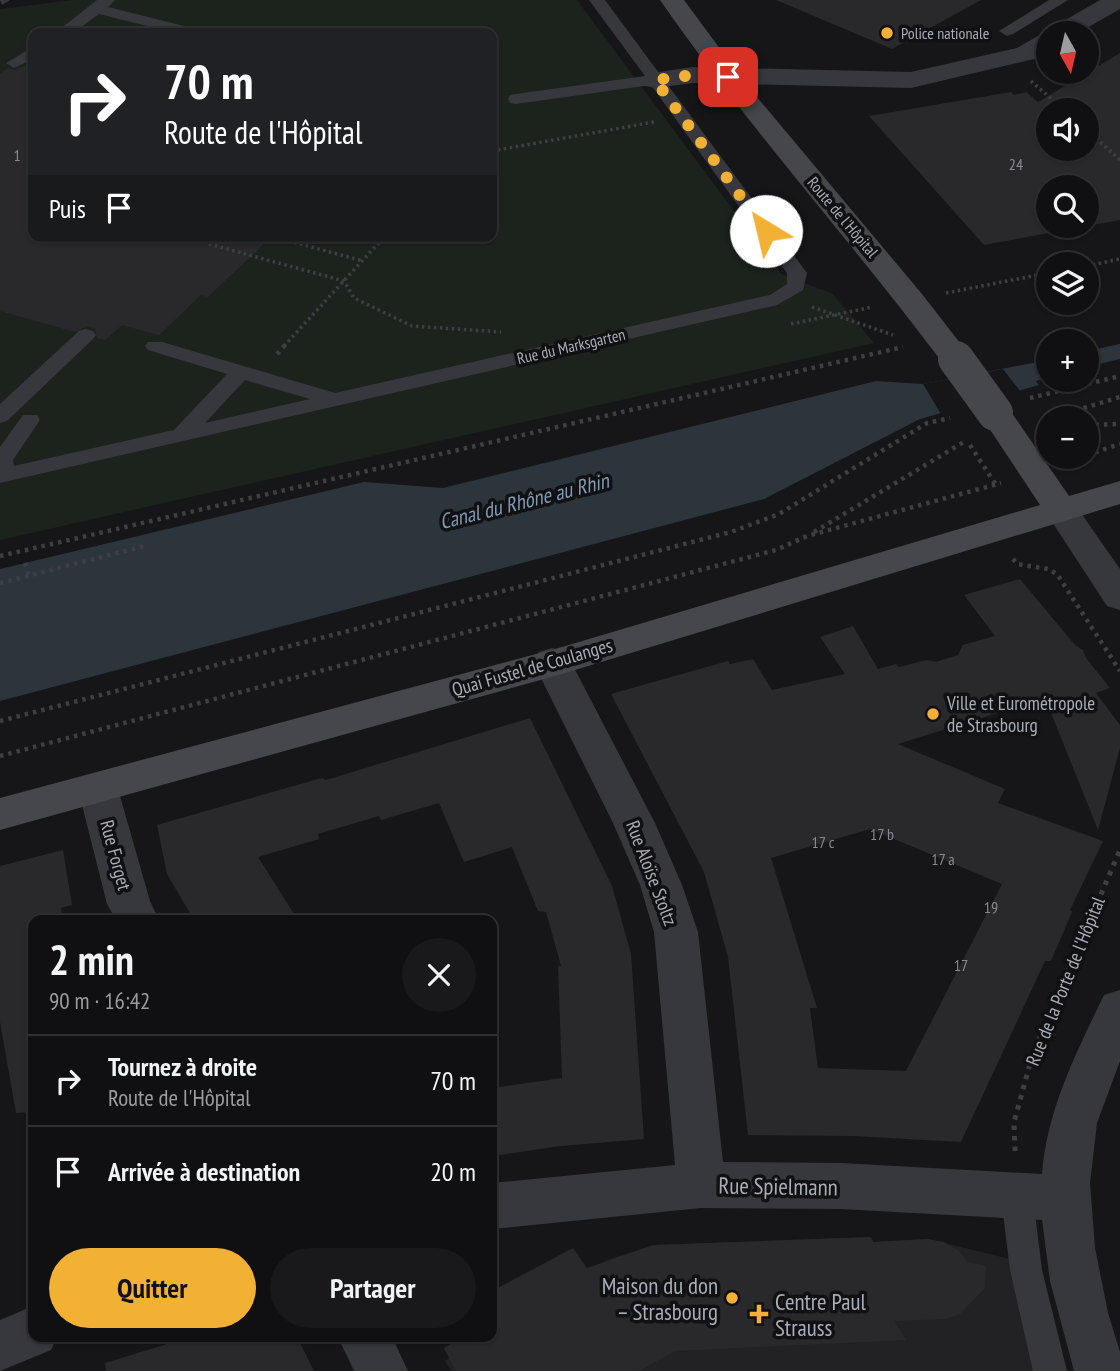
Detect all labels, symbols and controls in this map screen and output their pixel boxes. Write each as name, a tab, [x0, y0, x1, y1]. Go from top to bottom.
north arrow	[1036, 21, 1099, 84]
map controls	[1036, 21, 1099, 469]
place label: Police nationale	[901, 23, 989, 43]
marker: Police nationale	[879, 25, 895, 41]
pin	[698, 47, 758, 107]
text: 70 m	[164, 49, 253, 113]
icon: right	[49, 56, 140, 147]
icon: arrive	[709, 58, 747, 96]
button: sound	[1036, 98, 1099, 161]
text: Route de l'Hôpital	[164, 111, 362, 153]
house number: 1	[13, 145, 21, 165]
house number: 24	[1009, 154, 1023, 174]
street label: Route de l'Hôpital	[803, 173, 883, 262]
button: search	[1036, 175, 1099, 238]
icon: arrive	[100, 189, 138, 227]
text: Puis	[49, 192, 86, 225]
position arrow	[729, 194, 803, 268]
button: layers	[1036, 252, 1099, 315]
street label: Rue du Marksgarten	[515, 324, 627, 368]
button: +	[1036, 329, 1099, 392]
button: −	[1036, 406, 1099, 469]
water label: Canal du Rhône au Rhin	[437, 467, 613, 535]
street label: Quai Fustel de Coulanges	[449, 633, 615, 701]
place label: Ville et Eurométropole de Strasbourg	[946, 691, 1095, 737]
marker: Ville et Eurométropole de Strasbourg	[925, 706, 941, 722]
street label: Rue Forget	[95, 817, 137, 894]
street label: Rue Aloïse Stoltz	[621, 817, 683, 929]
house number: 17 b	[870, 824, 894, 844]
house number: 17 c	[812, 832, 835, 852]
house number: 17 a	[931, 849, 955, 869]
street label: Rue de la Porte de l'Hôpital	[1020, 892, 1110, 1069]
house number: 19	[984, 897, 998, 917]
text: 2 min	[49, 932, 134, 987]
button: close	[402, 938, 476, 1012]
house number: 17	[954, 955, 968, 975]
text: 90 m · 16:42	[49, 986, 150, 1015]
text: Tournez à droite	[108, 1050, 257, 1083]
icon: right	[49, 1062, 87, 1100]
text: 70 m	[430, 1064, 476, 1097]
text: Route de l'Hôpital	[108, 1083, 251, 1112]
icon: arrive	[49, 1153, 87, 1191]
text: Arrivée à destination	[108, 1155, 300, 1188]
text: 20 m	[430, 1155, 476, 1188]
street label: Rue Spielmann	[718, 1170, 838, 1202]
button: Quitter	[49, 1248, 256, 1328]
button: Partager	[270, 1248, 476, 1328]
place label: Maison du don – Strasbourg	[602, 1271, 718, 1326]
place label: Centre Paul Strauss	[775, 1287, 866, 1342]
marker: Maison du don – Strasbourg	[724, 1290, 740, 1306]
marker: Centre Paul Strauss	[749, 1304, 769, 1324]

